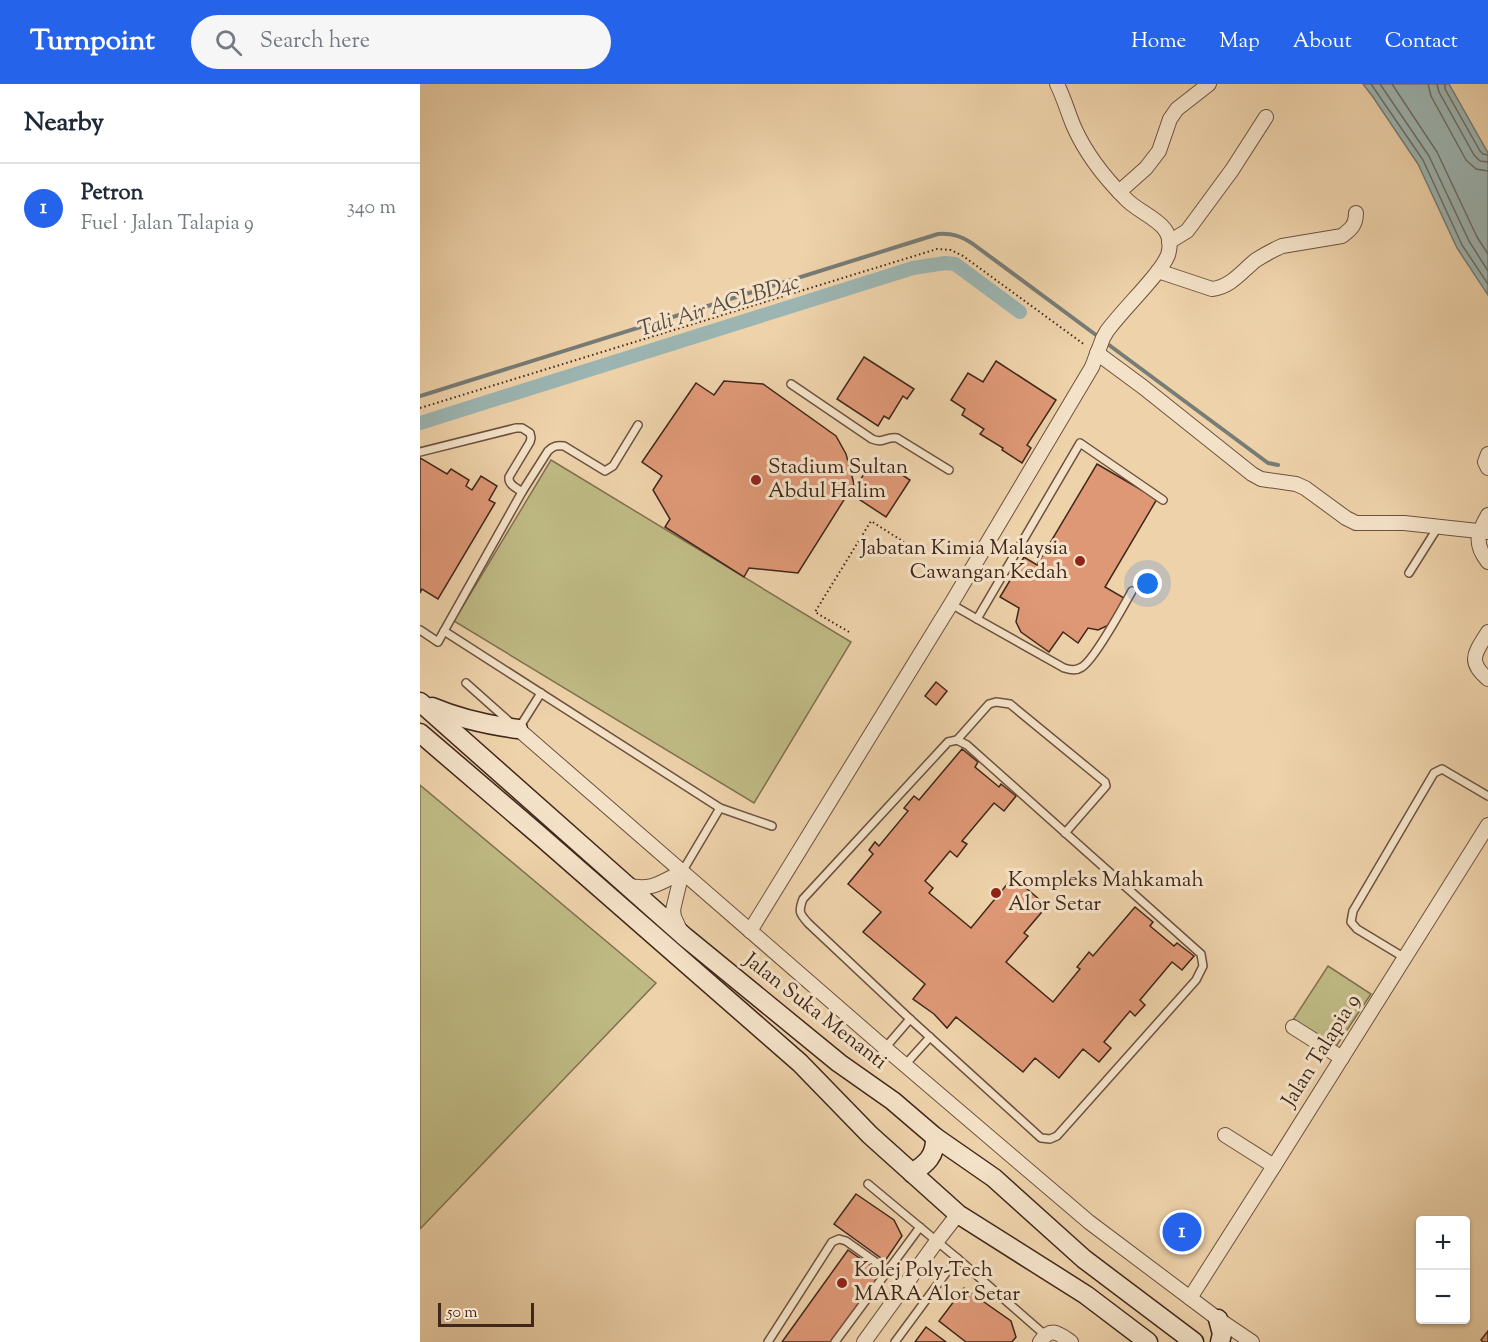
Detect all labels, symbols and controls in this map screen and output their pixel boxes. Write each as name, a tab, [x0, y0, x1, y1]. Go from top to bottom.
search box	[191, 15, 611, 69]
text: Turnpoint	[30, 22, 155, 62]
icon: search	[212, 26, 245, 59]
text: Search here	[260, 26, 370, 58]
text: Home	[1131, 27, 1186, 57]
text: Map	[1219, 27, 1260, 57]
text: About	[1293, 27, 1352, 57]
text: Contact	[1385, 27, 1458, 57]
text: Nearby	[24, 105, 104, 142]
text: Petron	[81, 178, 143, 210]
text: 1	[40, 194, 47, 223]
text: 340 m	[347, 194, 396, 223]
text: Fuel · Jalan Talapia 9	[81, 210, 254, 239]
water label: Tali Air ACLBD4c	[634, 267, 804, 347]
place label: Stadium Sultan Abdul Halim	[768, 453, 908, 507]
marker: Stadium Sultan Abdul Halim	[749, 473, 763, 487]
place label: Jabatan Kimia Malaysia Cawangan Kedah	[859, 534, 1068, 588]
marker: Jabatan Kimia Malaysia Cawangan Kedah	[1073, 554, 1087, 568]
your location	[1133, 569, 1162, 598]
place label: Kompleks Mahkamah Alor Setar	[1008, 866, 1204, 920]
marker: Kompleks Mahkamah Alor Setar	[989, 886, 1003, 900]
street label: Jalan Suka Menanti	[736, 946, 893, 1078]
street label: Jalan Talapia 9	[1275, 989, 1369, 1114]
pin: 1	[1162, 1210, 1202, 1254]
map controls	[1416, 1216, 1470, 1324]
button: +	[1416, 1216, 1470, 1270]
place label: Kolej Poly-Tech MARA Alor Setar	[854, 1256, 1020, 1310]
button: −	[1416, 1270, 1470, 1324]
marker: Kolej Poly-Tech MARA Alor Setar	[835, 1276, 849, 1290]
scale bar	[438, 1300, 534, 1328]
text: 50 m	[447, 1302, 478, 1325]

